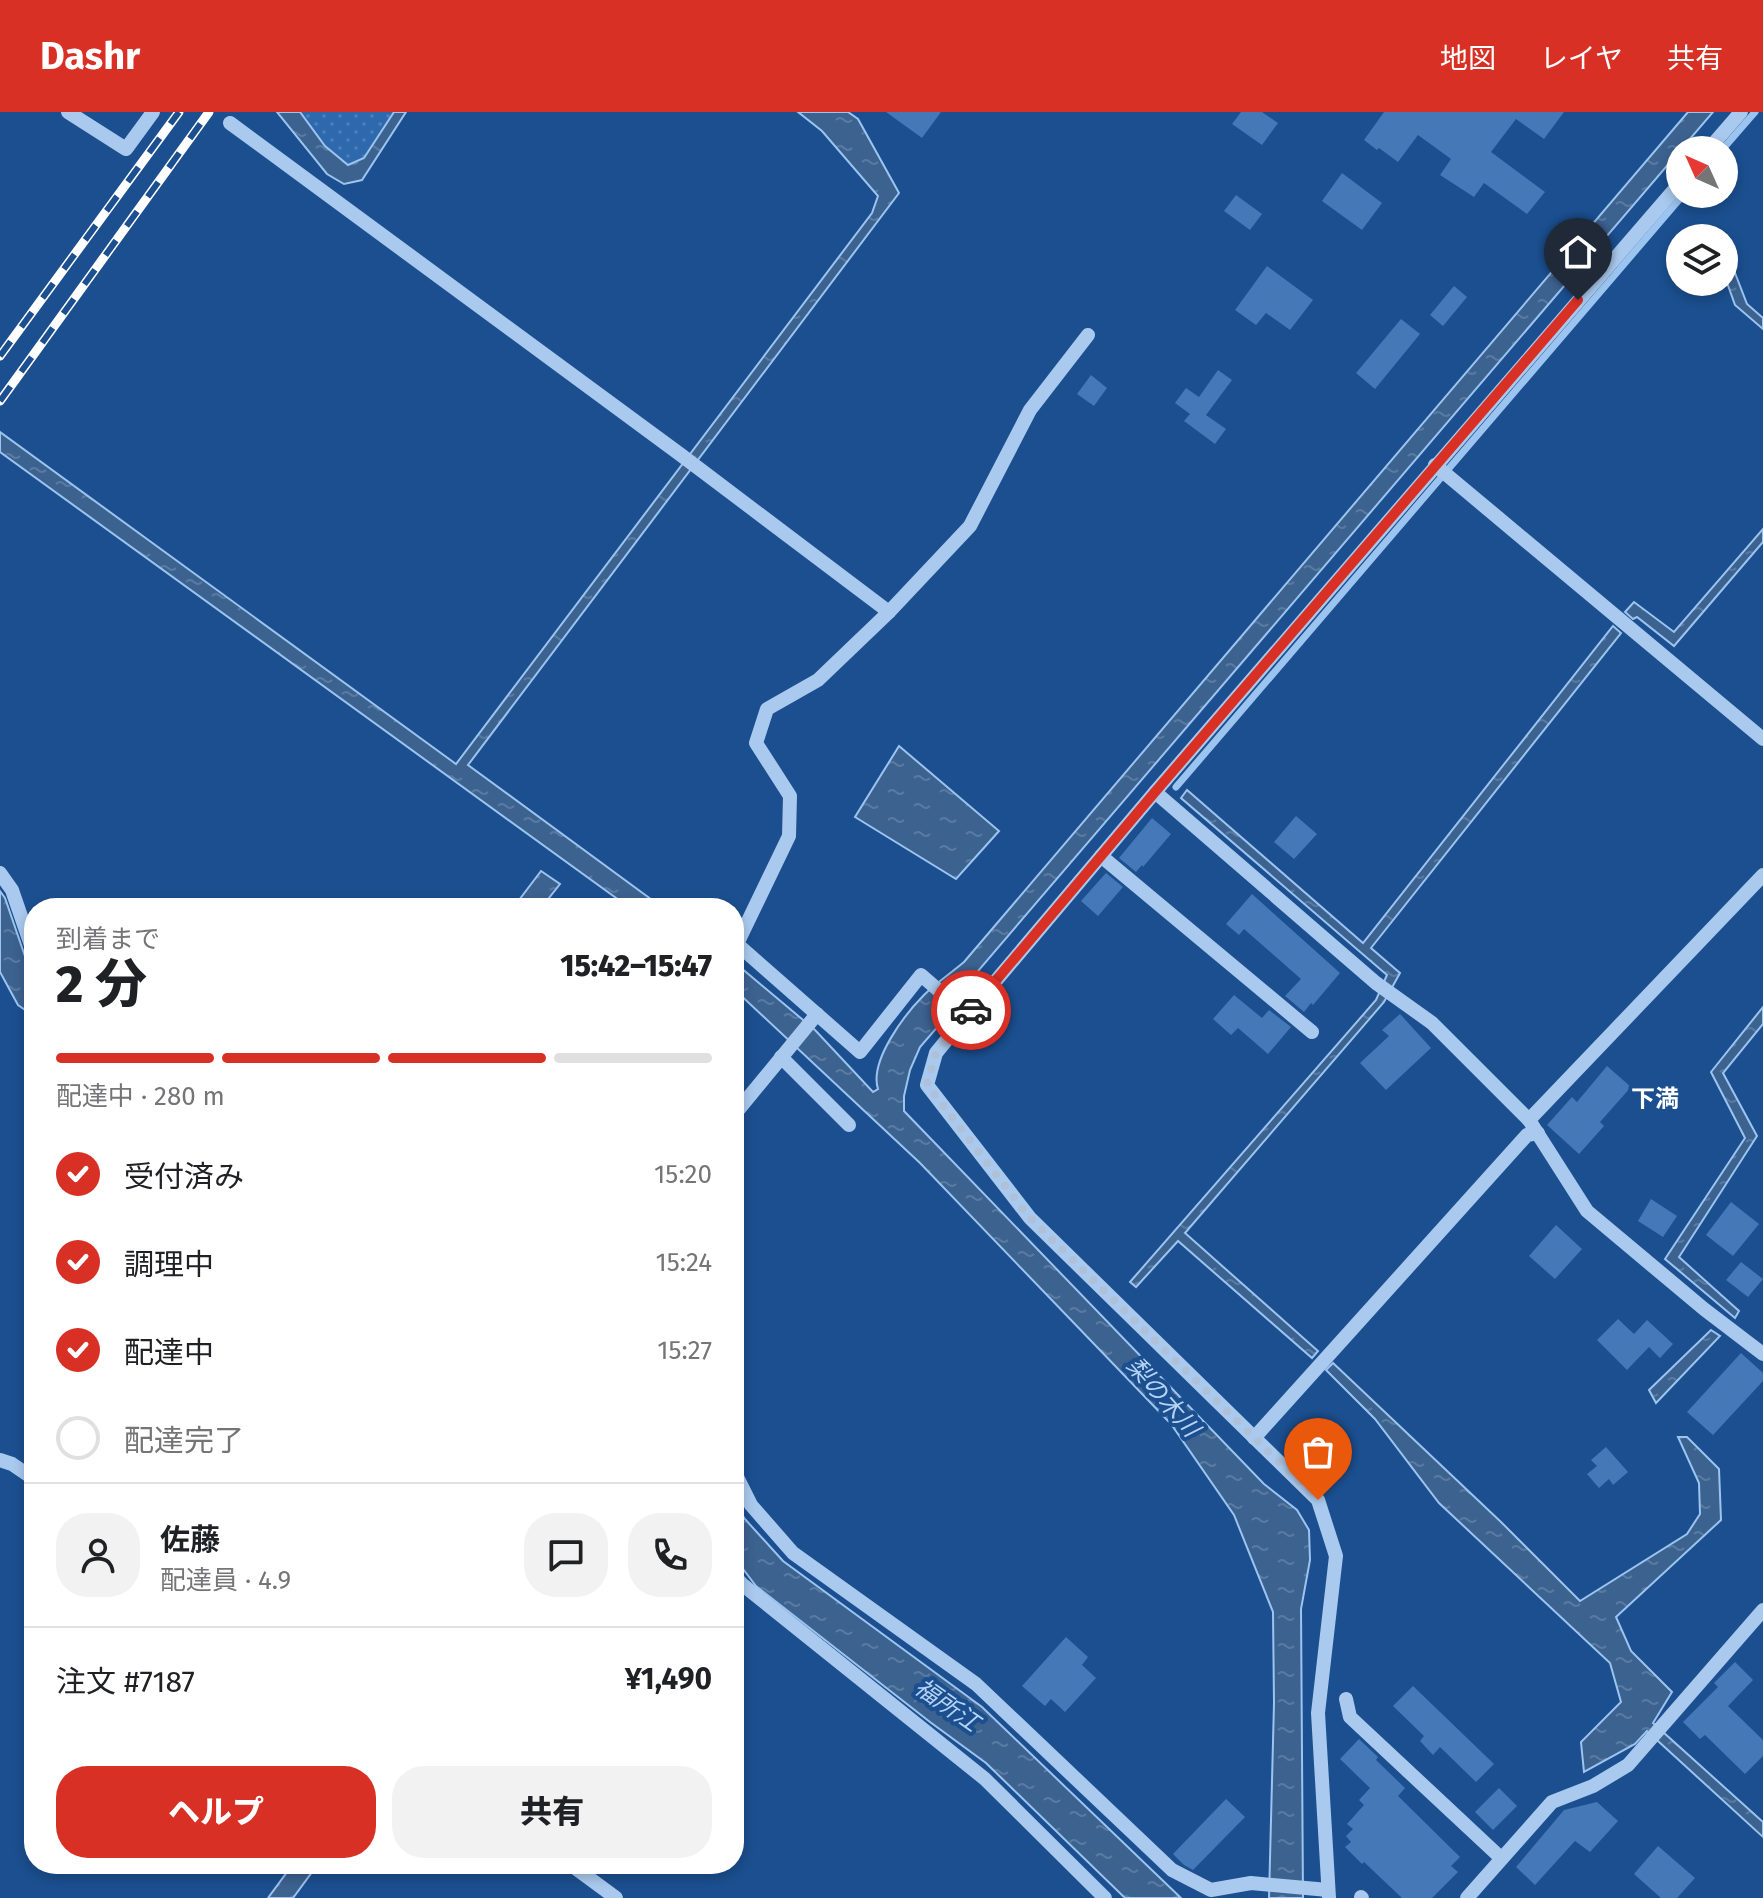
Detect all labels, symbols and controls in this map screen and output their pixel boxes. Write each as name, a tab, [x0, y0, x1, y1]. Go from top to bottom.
text: Dashr	[40, 33, 140, 79]
text: 地図	[1440, 42, 1496, 75]
text: レイヤ	[1540, 42, 1623, 75]
text: 共有	[1667, 42, 1723, 75]
north arrow	[1666, 136, 1738, 208]
map controls	[1666, 136, 1738, 296]
pin	[1544, 218, 1612, 300]
button: layers	[1666, 224, 1738, 296]
icon: home	[1556, 230, 1600, 274]
text: 到着まで	[56, 924, 160, 955]
text: 15:42–15:47	[560, 948, 712, 984]
text: 2 分	[56, 953, 147, 1016]
courier	[931, 970, 1011, 1050]
icon: car	[949, 988, 993, 1032]
text: 配達中 · 280 m	[56, 1081, 225, 1112]
district label: 下満	[1631, 1085, 1679, 1113]
icon: check	[56, 1152, 100, 1196]
text: 受付済み	[124, 1159, 244, 1195]
text: 15:20	[654, 1159, 712, 1190]
icon: check	[56, 1240, 100, 1284]
text: 調理中	[124, 1247, 214, 1283]
text: 15:24	[655, 1247, 712, 1278]
icon: check	[56, 1328, 100, 1372]
text: 配達中	[124, 1335, 214, 1371]
text: 15:27	[657, 1335, 712, 1366]
water label: 梨の木川	[1121, 1352, 1207, 1445]
pin	[1284, 1418, 1352, 1500]
text: 配達完了	[124, 1423, 244, 1459]
icon: bag	[1296, 1430, 1340, 1474]
button: person	[56, 1513, 140, 1597]
button: chat	[524, 1513, 608, 1597]
button: phone	[628, 1513, 712, 1597]
text: 佐藤	[160, 1522, 220, 1558]
text: 配達員 · 4.9	[160, 1565, 291, 1596]
text: ¥1,490	[625, 1661, 712, 1697]
text: 注文 #7187	[56, 1664, 195, 1700]
water label: 福所江	[909, 1673, 987, 1739]
button: ヘルプ	[56, 1766, 376, 1858]
button: 共有	[392, 1766, 712, 1858]

